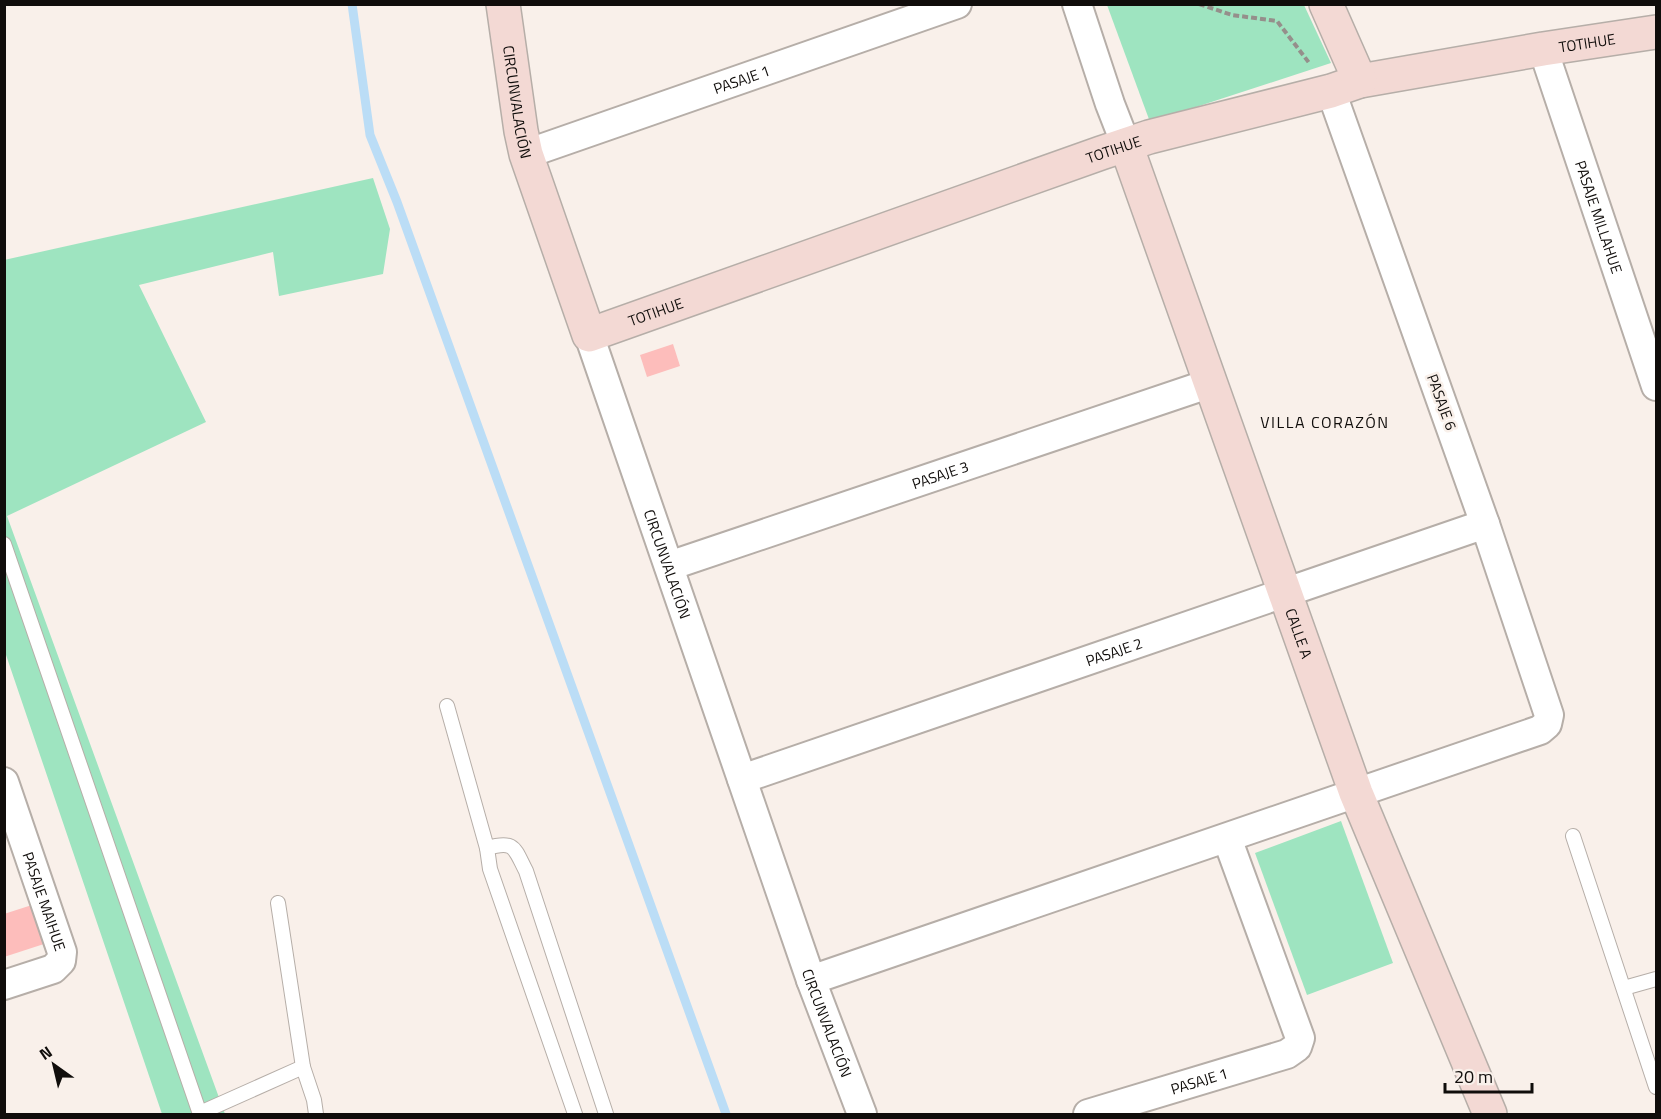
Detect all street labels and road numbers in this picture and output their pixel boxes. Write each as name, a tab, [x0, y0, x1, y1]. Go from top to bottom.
street label: TOTIHUE	[1557, 27, 1617, 58]
street label: CIRCUNVALACIÓN	[497, 44, 538, 161]
street label: PASAJE 1	[710, 59, 773, 100]
street label: TOTIHUE	[1083, 129, 1144, 169]
street label: PASAJE MILLAHUE	[1570, 157, 1629, 276]
street label: TOTIHUE	[625, 291, 686, 332]
street label: PASAJE 6	[1421, 371, 1463, 433]
street label: PASAJE 3	[909, 454, 971, 495]
street label: CIRCUNVALACIÓN	[638, 506, 697, 622]
street label: CALLE A	[1280, 605, 1319, 662]
street label: PASAJE 2	[1082, 631, 1145, 672]
street label: PASAJE MAIHUE	[17, 849, 72, 954]
street label: CIRCUNVALACIÓN	[796, 966, 858, 1080]
street label: PASAJE 1	[1168, 1061, 1230, 1100]

